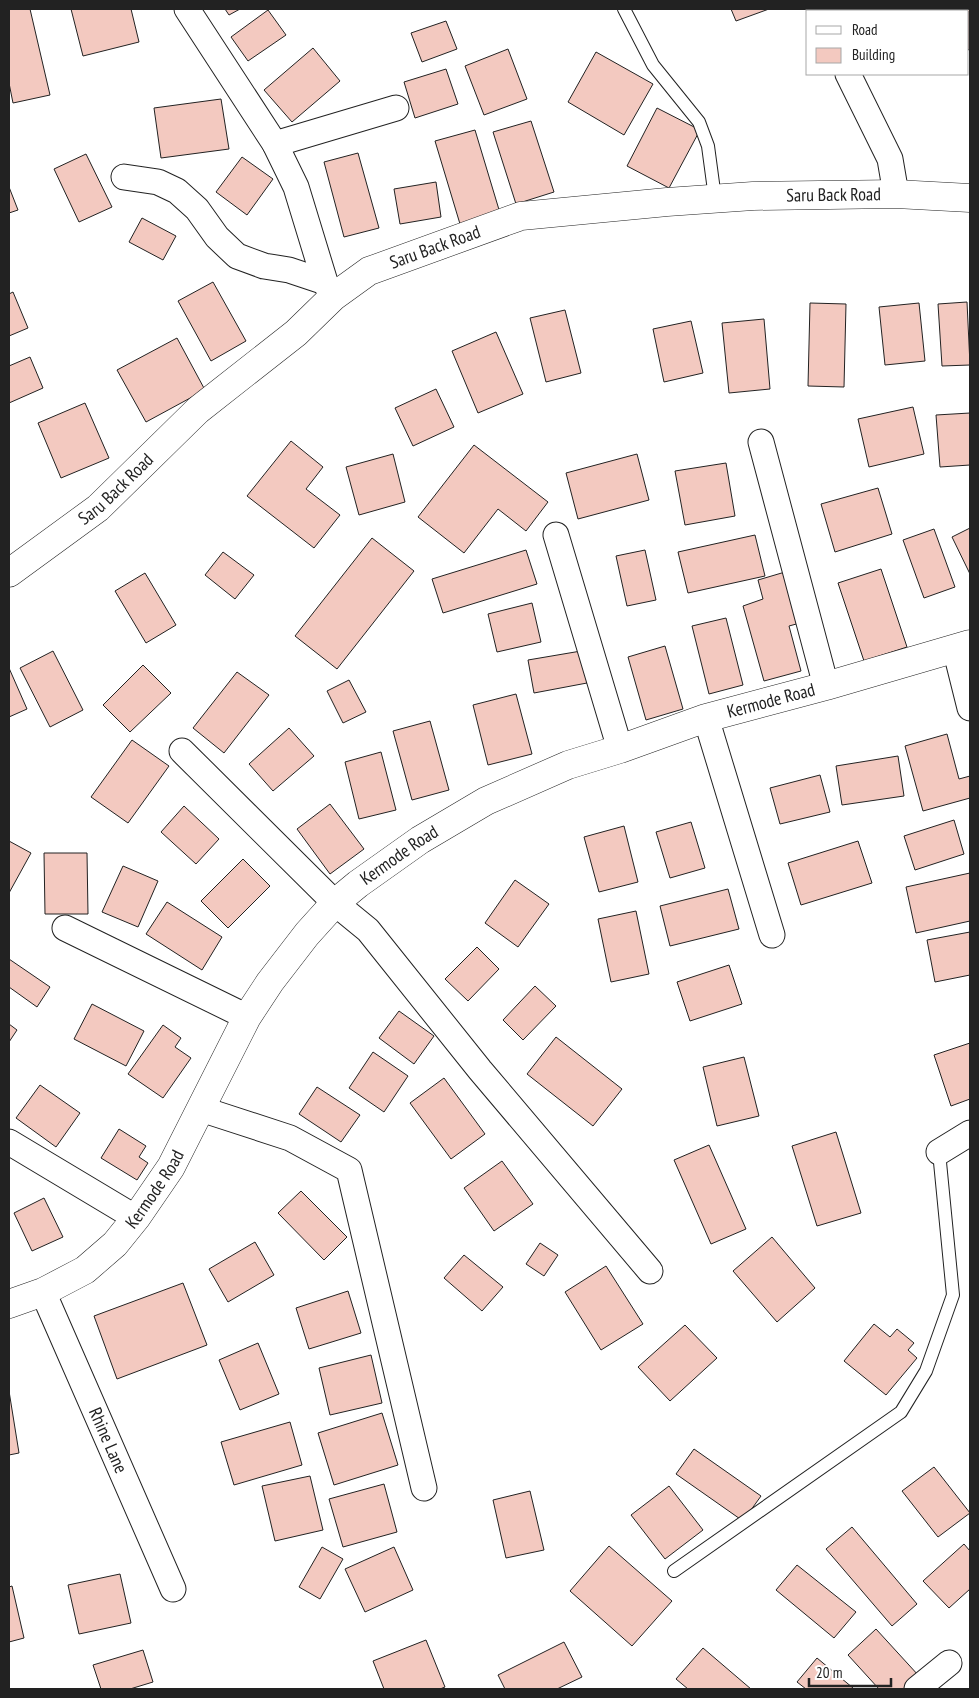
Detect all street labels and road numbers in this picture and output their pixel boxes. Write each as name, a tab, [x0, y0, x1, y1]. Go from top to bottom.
street label: Saru Back Road	[786, 182, 881, 207]
street label: Saru Back Road	[386, 220, 483, 274]
street label: Saru Back Road	[73, 448, 158, 530]
street label: Kermode Road	[724, 678, 817, 723]
street label: Kermode Road	[355, 820, 442, 890]
street label: Kermode Road	[120, 1146, 189, 1233]
street label: Rhine Lane	[84, 1404, 133, 1477]

